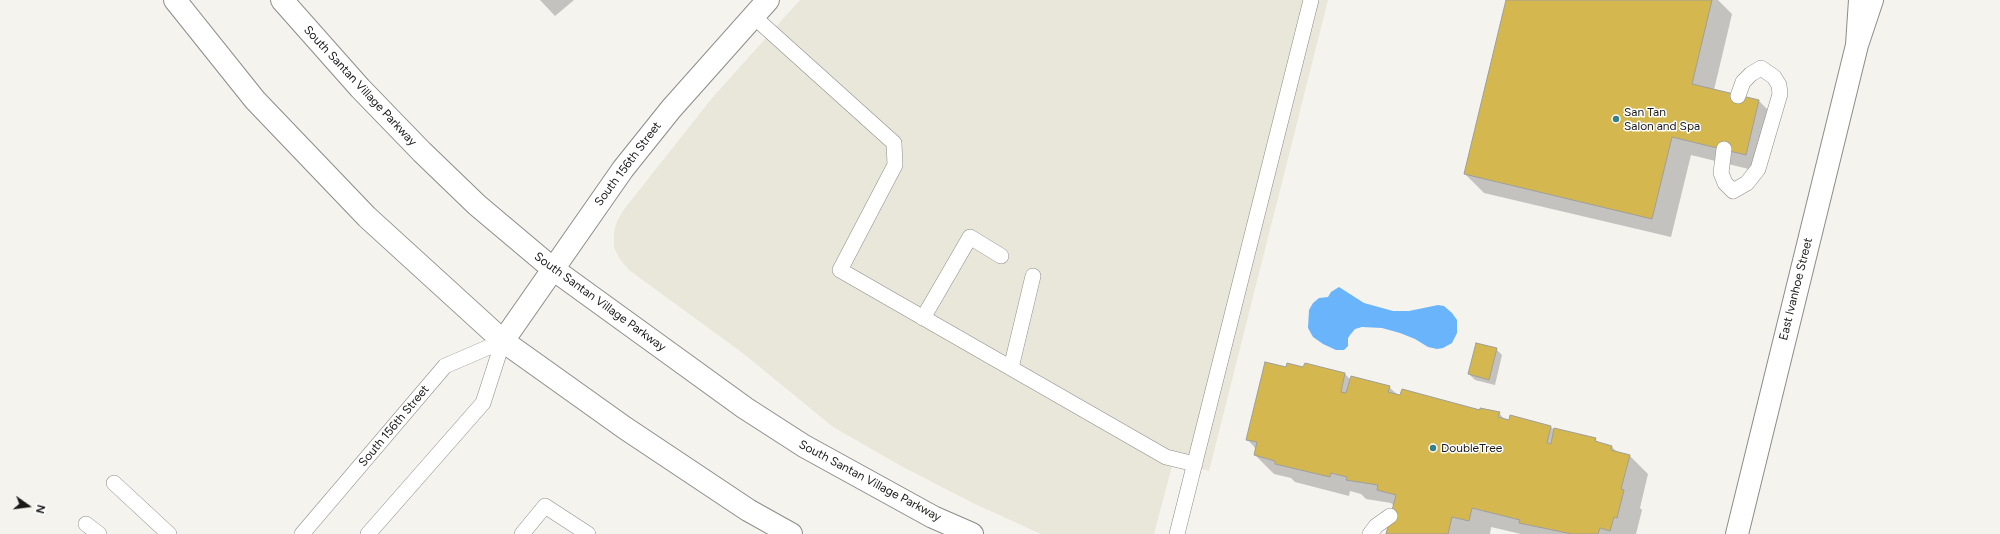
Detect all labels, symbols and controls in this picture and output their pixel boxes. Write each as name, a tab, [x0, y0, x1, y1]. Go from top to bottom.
street label: South Santan Village Parkway	[300, 23, 420, 149]
place label: San Tan Salon and Spa	[1624, 105, 1700, 133]
marker: San Tan Salon and Spa	[1611, 114, 1621, 124]
street label: South 156th Street	[592, 119, 664, 209]
street label: East Ivanhoe Street	[1776, 236, 1816, 342]
street label: South Santan Village Parkway	[531, 249, 669, 355]
street label: South 156th Street	[356, 382, 432, 470]
street label: South Santan Village Parkway	[796, 437, 944, 525]
place label: DoubleTree	[1441, 441, 1502, 455]
marker: DoubleTree	[1428, 443, 1438, 453]
north arrow	[8, 486, 48, 526]
text: N	[33, 503, 47, 515]

